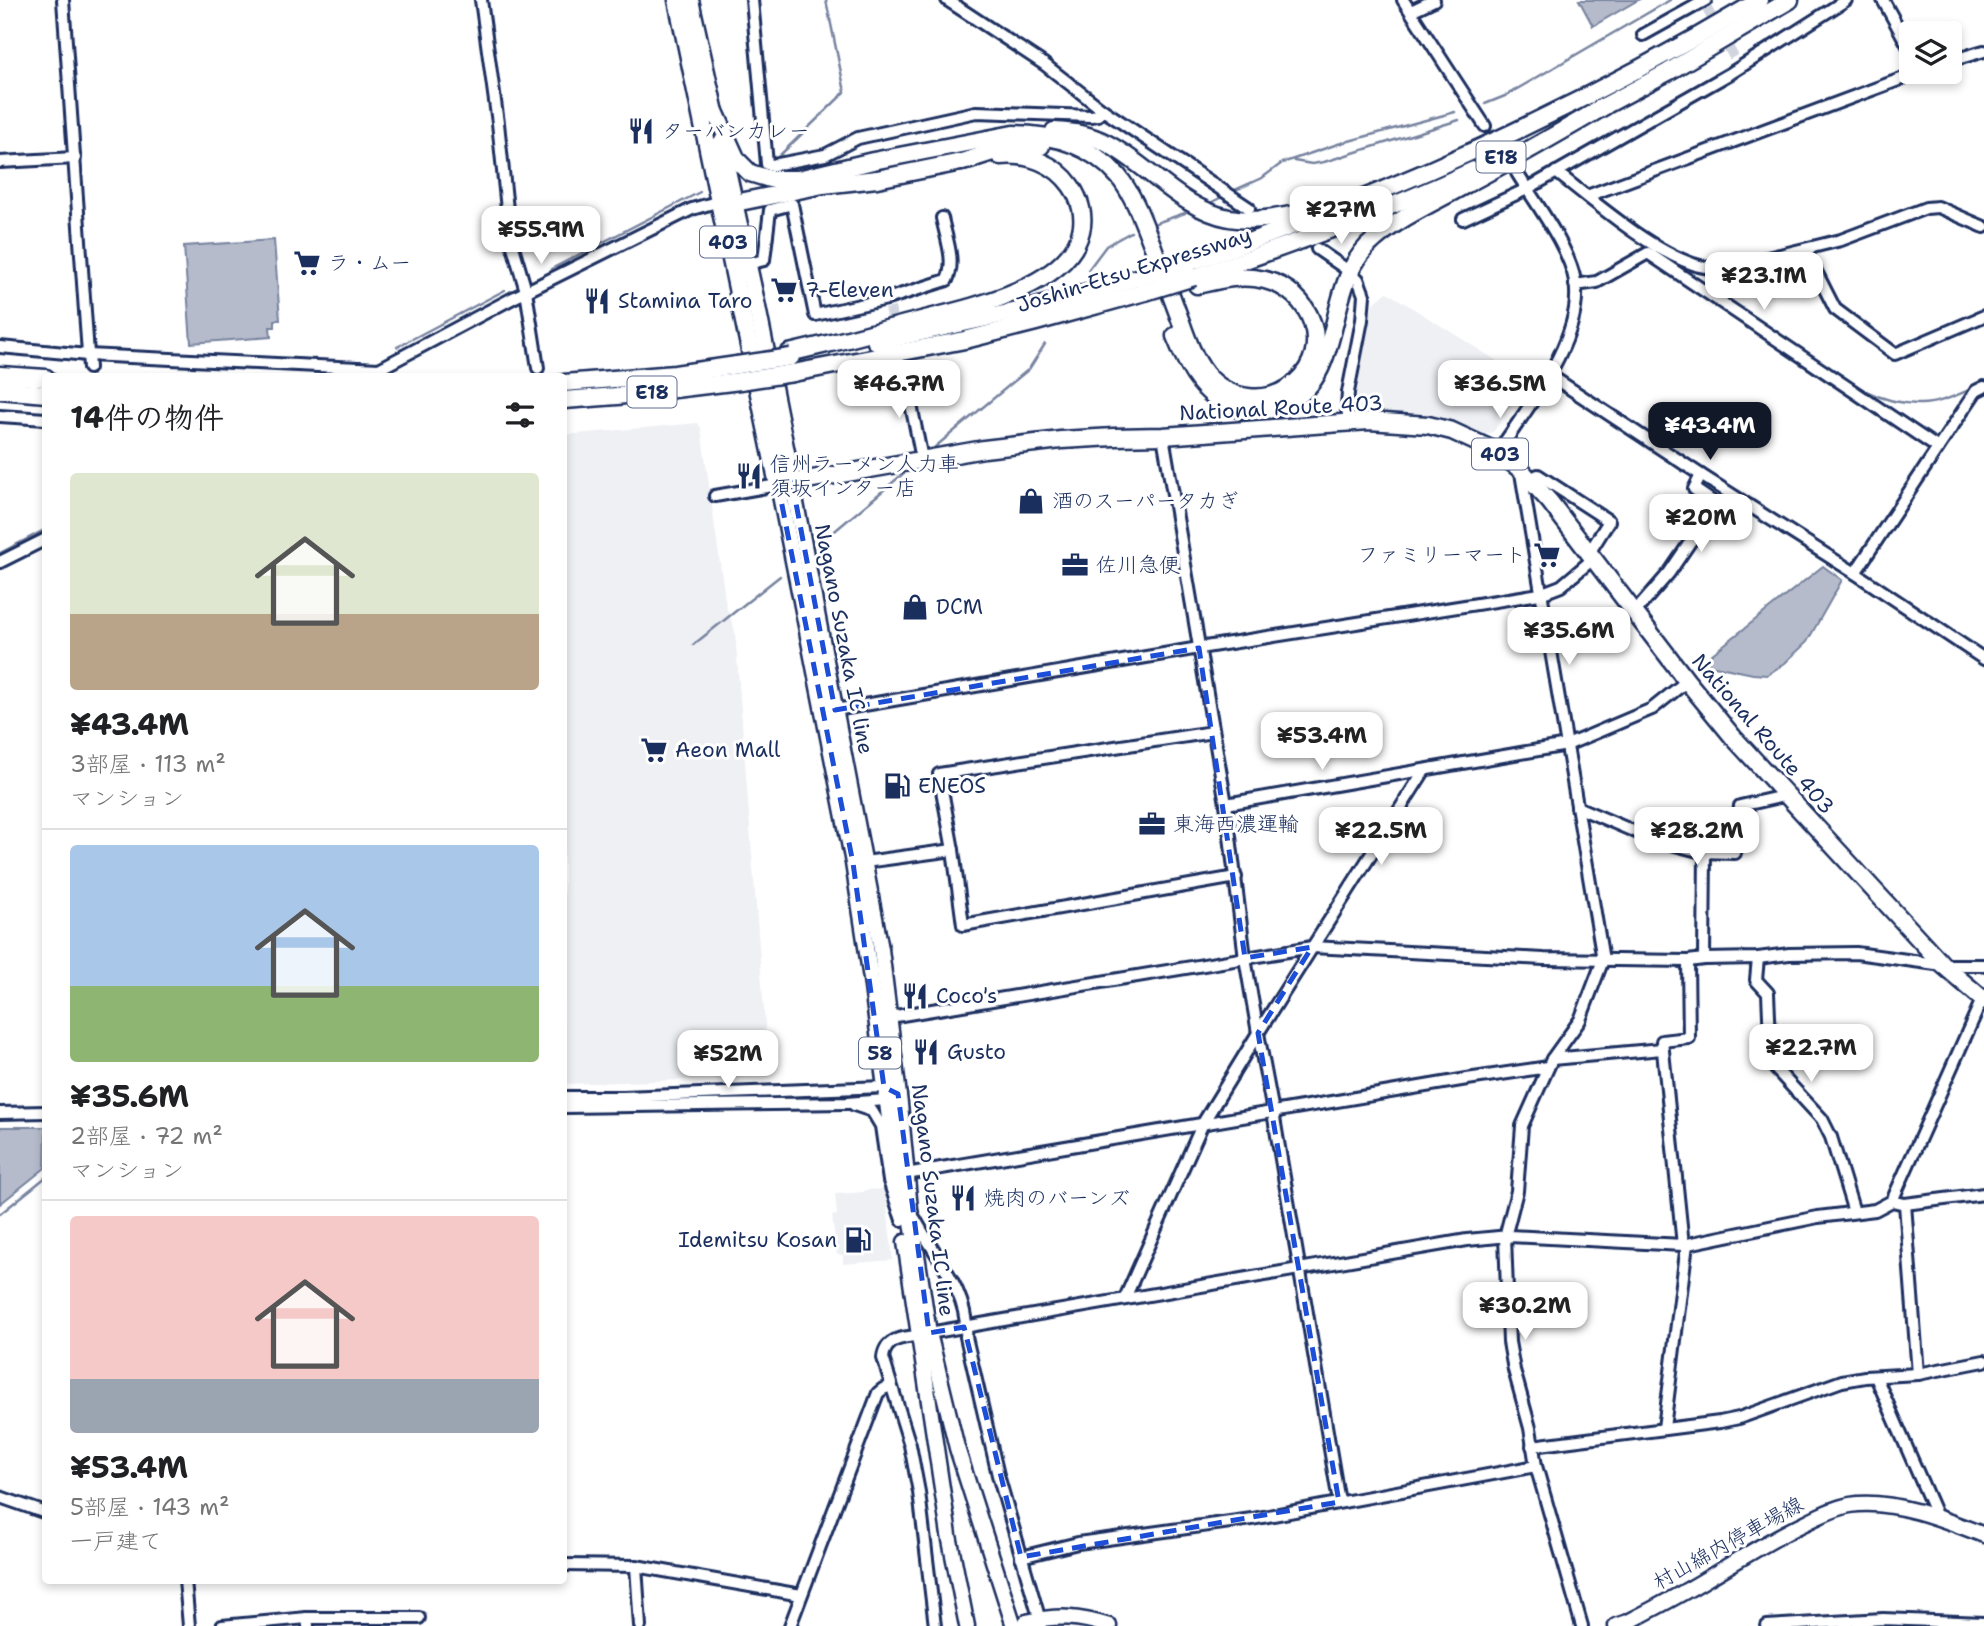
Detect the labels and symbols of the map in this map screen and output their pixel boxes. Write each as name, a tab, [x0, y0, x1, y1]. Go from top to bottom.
restaurant icon: ターバンカレー	[626, 116, 656, 146]
place label: ターバンカレー	[662, 117, 810, 145]
road number: E18	[1476, 141, 1526, 172]
pin: ¥27M	[1300, 187, 1382, 246]
pin: ¥55.9M	[484, 206, 598, 266]
street label: Joshin-Etsu Expressway	[1013, 221, 1255, 319]
road number: 403	[700, 226, 756, 258]
supermarket icon: ラ・ムー	[292, 248, 322, 278]
place label: ラ・ムー	[328, 249, 411, 277]
pin: ¥23.1M	[1707, 252, 1821, 312]
supermarket icon: 7-Eleven	[769, 275, 799, 305]
place label: 7-Eleven	[805, 276, 894, 304]
restaurant icon: Stamina Taro	[582, 286, 612, 316]
place label: Stamina Taro	[618, 287, 753, 315]
pin: ¥46.7M	[842, 360, 956, 420]
pin: ¥36.5M	[1443, 360, 1557, 420]
road number: E18	[628, 376, 676, 408]
street label: National Route 403	[1178, 389, 1384, 427]
pin: ¥43.4M	[1653, 402, 1767, 462]
road number: 403	[1472, 438, 1528, 470]
place label: 信州ラーメン人力車 須坂インター店	[770, 450, 959, 502]
restaurant icon: 信州ラーメン人力車 須坂インター店	[734, 461, 764, 491]
shop icon: 酒のスーパータカぎ	[1016, 486, 1046, 516]
place label: 酒のスーパータカぎ	[1052, 487, 1239, 515]
pin: ¥20M	[1660, 494, 1742, 554]
street label: Nagano Suzaka IC line	[808, 521, 880, 757]
supermarket icon: ファミリーマート	[1532, 540, 1562, 570]
place label: ファミリーマート	[1358, 541, 1526, 569]
office icon: 佐川急便	[1060, 550, 1090, 580]
place label: 佐川急便	[1096, 551, 1180, 579]
shop icon: DCM	[900, 592, 930, 622]
place label: DCM	[936, 593, 983, 621]
pin: ¥35.6M	[1512, 608, 1626, 667]
street label: National Route 403	[1686, 648, 1840, 820]
pin: ¥53.4M	[1265, 712, 1379, 772]
supermarket icon: Aeon Mall	[639, 735, 669, 765]
place label: Aeon Mall	[675, 736, 781, 764]
fuel station icon: ENEOS	[882, 771, 912, 801]
place label: ENEOS	[918, 772, 986, 800]
pin: ¥22.5M	[1324, 808, 1438, 867]
pin: ¥28.2M	[1640, 808, 1754, 867]
office icon: 東海西濃運輸	[1137, 809, 1167, 839]
place label: 東海西濃運輸	[1173, 810, 1299, 838]
restaurant icon: Coco's	[900, 981, 930, 1011]
place label: Coco's	[936, 982, 997, 1010]
pin: ¥22.7M	[1754, 1024, 1868, 1084]
pin: ¥52M	[687, 1030, 769, 1090]
road number: 58	[859, 1037, 901, 1068]
restaurant icon: Gusto	[911, 1037, 941, 1067]
place label: Gusto	[947, 1038, 1006, 1066]
street label: Nagano Suzaka IC line	[905, 1082, 961, 1318]
restaurant icon: 焼肉のバーンズ	[948, 1183, 978, 1213]
place label: 焼肉のバーンズ	[984, 1184, 1130, 1212]
fuel station icon: Idemitsu Kosan	[843, 1225, 873, 1255]
place label: Idemitsu Kosan	[678, 1226, 837, 1254]
pin: ¥30.2M	[1468, 1282, 1582, 1342]
street label: 村山綿内停車場線	[1648, 1490, 1808, 1596]

